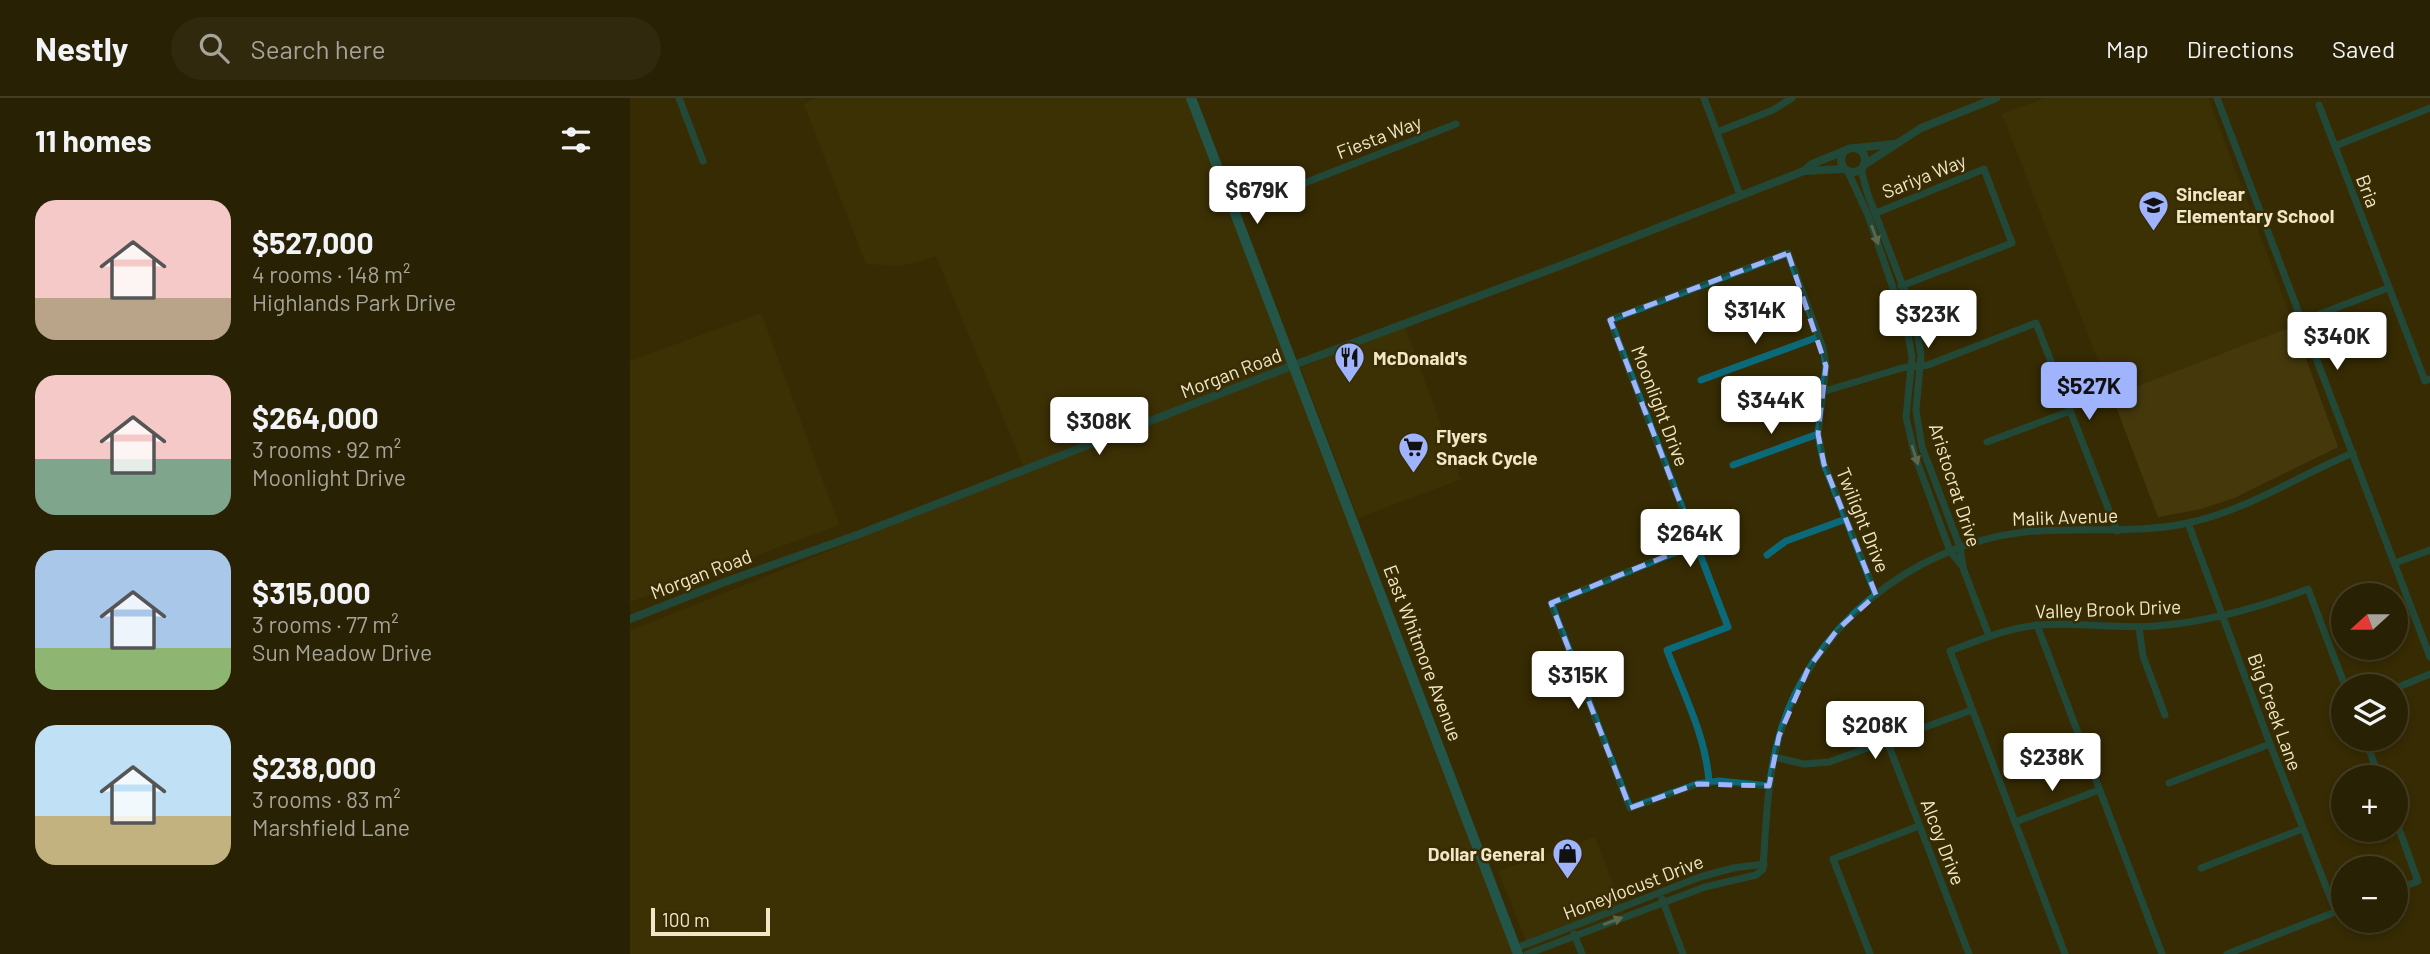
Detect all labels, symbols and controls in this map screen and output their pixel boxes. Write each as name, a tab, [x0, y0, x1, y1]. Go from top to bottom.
search box	[171, 17, 661, 80]
text: Nestly	[35, 28, 129, 68]
icon: search	[195, 29, 233, 67]
text: Search here	[251, 33, 386, 64]
text: Map	[2106, 34, 2149, 63]
text: Directions	[2187, 34, 2294, 63]
text: Saved	[2332, 34, 2395, 63]
street label: Fiesta Way	[1333, 110, 1425, 163]
icon: filters	[557, 121, 595, 159]
text: 11 homes	[35, 122, 152, 158]
street label: Sariya Way	[1878, 148, 1969, 203]
pin: $679K	[1208, 166, 1306, 226]
street label: Bria	[2352, 171, 2385, 211]
text: $679K	[1225, 175, 1289, 203]
place label: Sinclear Elementary School	[2176, 182, 2334, 227]
school or university icon: Sinclear Elementary School	[2136, 188, 2170, 232]
text: $527,000	[252, 224, 374, 260]
one-way arrow	[1870, 224, 1881, 245]
icon: home	[91, 228, 175, 312]
text: 4 rooms · 148 m²	[252, 260, 411, 288]
pin: $314K	[1706, 286, 1804, 346]
text: Highlands Park Drive	[252, 288, 456, 316]
pin: $323K	[1879, 290, 1977, 350]
text: $314K	[1724, 295, 1786, 323]
text: $323K	[1896, 299, 1960, 327]
pin: $340K	[2288, 313, 2386, 372]
text: $340K	[2304, 321, 2371, 349]
restaurant icon: McDonald's	[1333, 341, 1367, 385]
street label: Moonlight Drive	[1627, 342, 1694, 469]
street label: Morgan Road	[1177, 343, 1285, 402]
place label: McDonald's	[1373, 346, 1467, 369]
pin: $527K	[2040, 362, 2138, 422]
text: $527K	[2057, 371, 2121, 399]
pin: $344K	[1722, 376, 1820, 436]
text: $344K	[1737, 385, 1805, 413]
pin: $308K	[1050, 398, 1148, 457]
text: $264,000	[252, 399, 379, 435]
icon: home	[91, 403, 175, 487]
text: $308K	[1066, 406, 1132, 434]
street label: Aristocrat Drive	[1925, 420, 1986, 550]
place label: Flyers Snack Cycle	[1436, 424, 1538, 469]
supermarket icon: Flyers Snack Cycle	[1396, 430, 1430, 474]
text: 3 rooms · 92 m²	[252, 435, 401, 463]
one-way arrow	[1910, 445, 1921, 466]
text: Moonlight Drive	[252, 463, 406, 491]
street label: Twilight Drive	[1832, 464, 1895, 576]
street label: Malik Avenue	[2012, 503, 2118, 530]
pin: $264K	[1641, 510, 1739, 569]
text: $264K	[1657, 518, 1723, 546]
street label: Morgan Road	[647, 544, 755, 603]
street label: East Whitmore Avenue	[1379, 562, 1468, 744]
text: $315,000	[252, 574, 371, 610]
icon: home	[91, 578, 175, 662]
north arrow	[2331, 583, 2408, 660]
map controls	[2331, 583, 2408, 933]
street label: Valley Brook Drive	[2034, 594, 2181, 623]
text: 3 rooms · 77 m²	[252, 610, 399, 638]
text: Sun Meadow Drive	[252, 638, 432, 666]
street label: Big Creek Lane	[2244, 650, 2307, 774]
pin: $315K	[1529, 652, 1627, 711]
text: $315K	[1548, 660, 1608, 688]
button: layers	[2331, 674, 2408, 751]
pin: $208K	[1826, 702, 1924, 761]
text: $208K	[1842, 710, 1908, 738]
pin: $238K	[2003, 734, 2101, 793]
text: $238K	[2020, 742, 2084, 770]
text: $238,000	[252, 749, 376, 785]
icon: home	[91, 753, 175, 837]
button: +	[2331, 765, 2408, 842]
text: 3 rooms · 83 m²	[252, 785, 401, 813]
street label: Alcoy Drive	[1916, 795, 1970, 888]
text: Marshfield Lane	[252, 813, 410, 841]
shop icon: Dollar General	[1551, 837, 1585, 881]
place label: Dollar General	[1428, 842, 1545, 865]
street label: Honeylocust Drive	[1559, 849, 1706, 924]
button: −	[2331, 856, 2408, 933]
scale bar	[651, 905, 770, 937]
text: 100 m	[662, 908, 710, 931]
one-way arrow	[1603, 916, 1624, 927]

